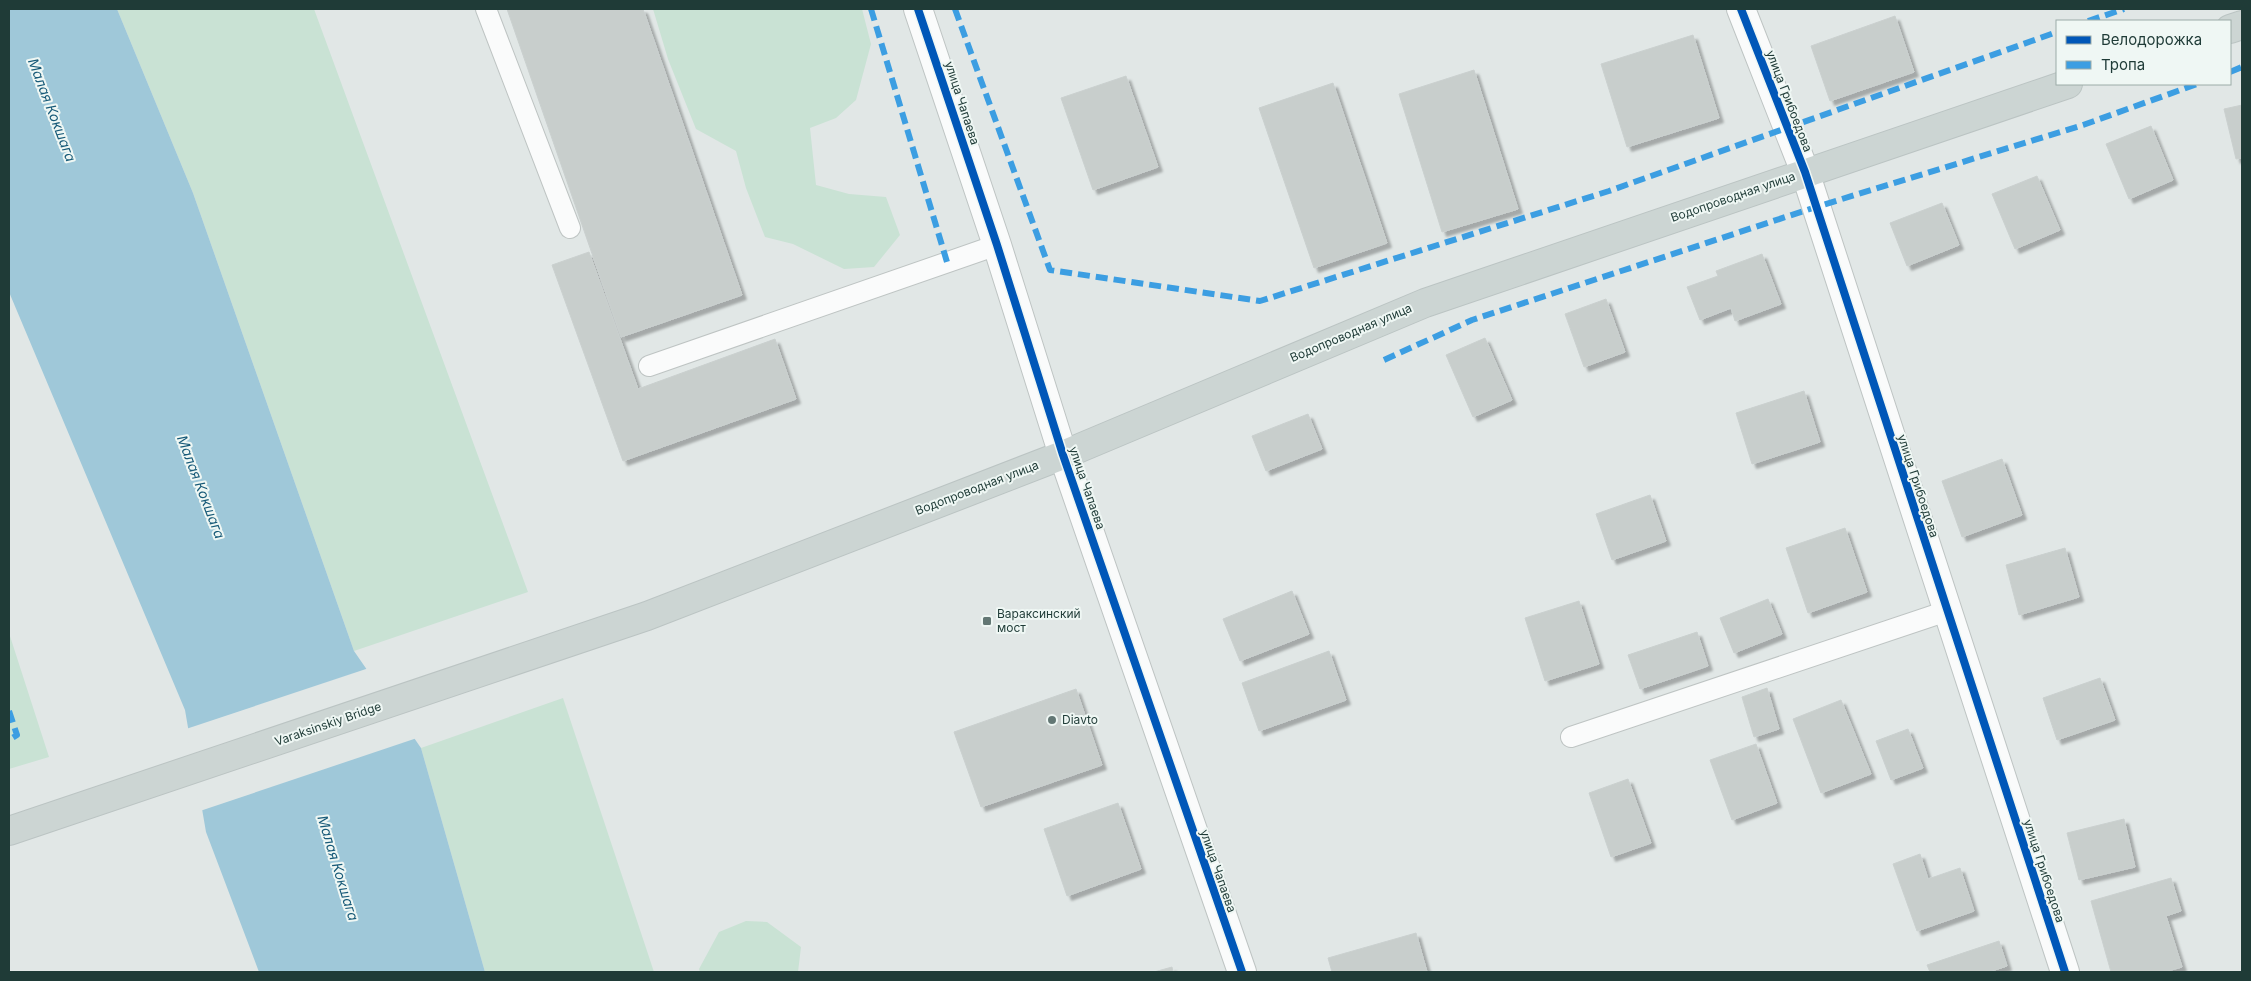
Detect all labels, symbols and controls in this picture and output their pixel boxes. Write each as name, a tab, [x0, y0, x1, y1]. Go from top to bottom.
legend	[2056, 20, 2231, 85]
text: Велодорожка	[2101, 30, 2202, 49]
street label: улица Грибоедова	[1763, 48, 1816, 154]
text: Тропа	[2101, 55, 2145, 74]
water label: Малая Кокшага	[25, 56, 80, 164]
street label: улица Чапаева	[942, 59, 983, 147]
street label: Водопроводная улица	[1669, 168, 1797, 225]
street label: Водопроводная улица	[1288, 300, 1414, 365]
street label: улица Грибоедова	[1895, 432, 1942, 539]
water label: Малая Кокшага	[174, 433, 229, 541]
street label: улица Чапаева	[1066, 444, 1109, 531]
street label: Водопроводная улица	[913, 457, 1041, 518]
place label: Вараксинский мост	[997, 606, 1081, 635]
marker: Вараксинский мост	[981, 615, 993, 627]
street label: Varaksinskiy Bridge	[273, 698, 383, 749]
place label: Diavto	[1062, 712, 1098, 727]
marker: Diavto	[1046, 714, 1058, 726]
water label: Малая Кокшага	[314, 813, 363, 923]
street label: улица Грибоедова	[2021, 817, 2068, 924]
street label: улица Чапаева	[1197, 827, 1240, 914]

